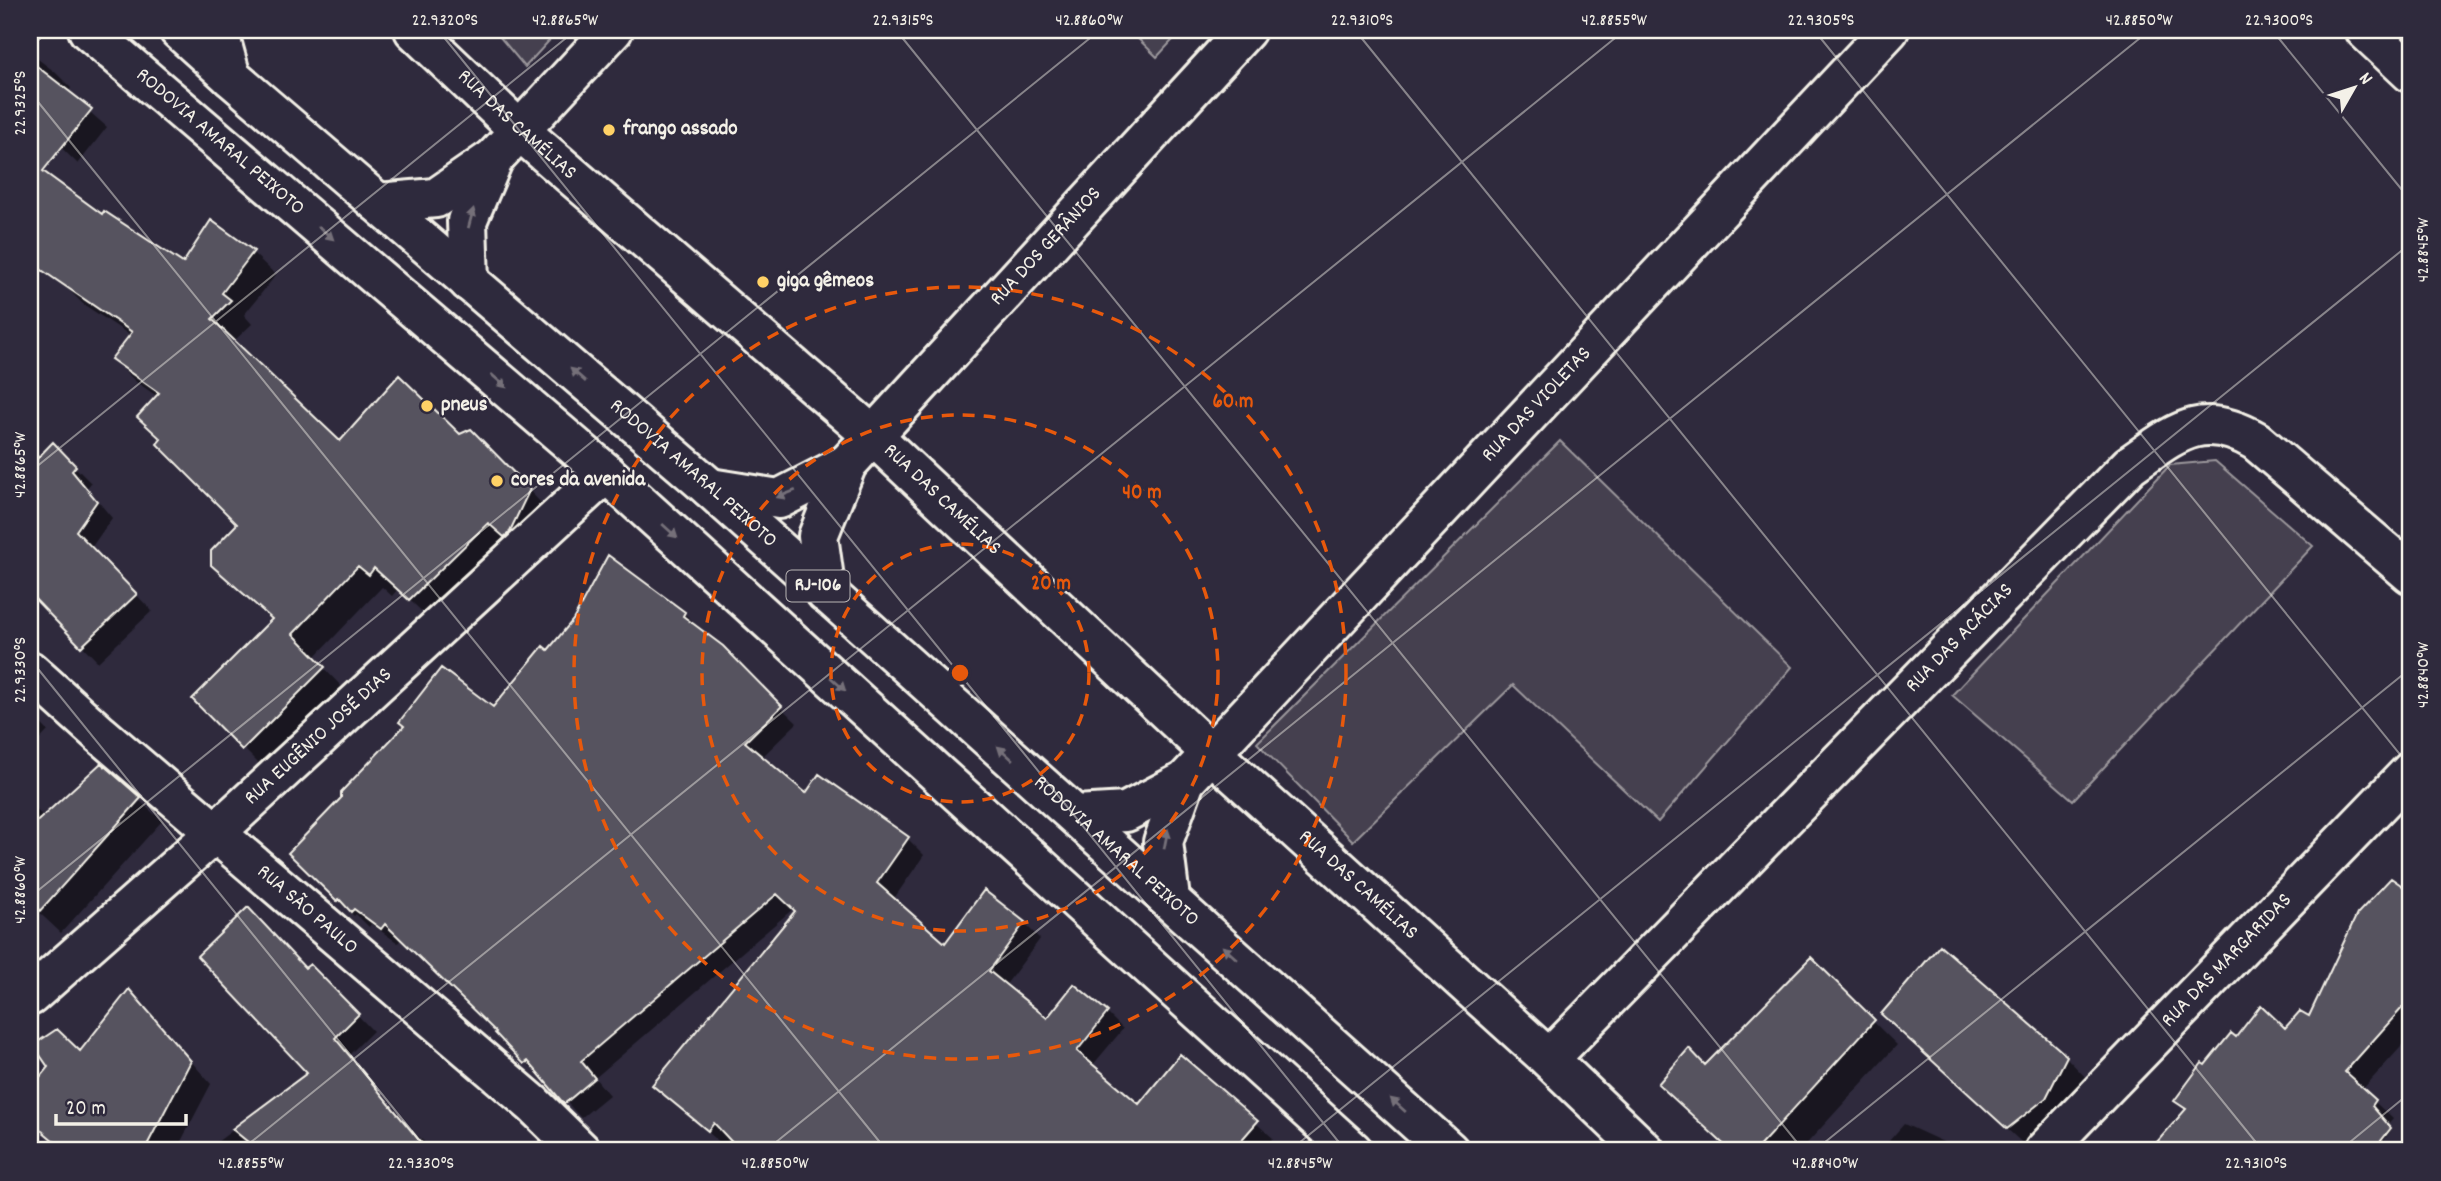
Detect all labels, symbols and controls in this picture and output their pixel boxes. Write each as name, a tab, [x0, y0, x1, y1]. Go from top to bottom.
text: 22.9320°S	[412, 9, 478, 34]
text: 42.8865°W	[532, 9, 599, 34]
text: 22.9315°S	[873, 9, 934, 34]
text: 42.8860°W	[1055, 9, 1123, 34]
text: 22.9310°S	[1331, 9, 1393, 34]
text: 42.8855°W	[1581, 9, 1647, 34]
text: 22.9305°S	[1788, 9, 1854, 34]
text: 42.8850°W	[2105, 9, 2173, 34]
text: 22.9300°S	[2245, 9, 2313, 34]
north arrow	[2318, 52, 2388, 122]
street label: RODOVIA AMARAL PEIXOTO	[128, 61, 311, 223]
street label: RUA DAS CAMÉLIAS	[450, 63, 583, 188]
text: N	[2351, 67, 2378, 92]
text: 22.9325°S	[9, 71, 34, 135]
place label: frango assado	[622, 115, 738, 145]
marker: frango assado	[601, 122, 617, 138]
street label: RUA DOS GERÂNIOS	[984, 180, 1109, 313]
one-way arrow	[466, 207, 476, 228]
text: 42.8845°W	[2412, 217, 2437, 282]
one-way arrow	[317, 226, 335, 241]
place label: giga gêmeos	[777, 267, 874, 297]
marker: giga gêmeos	[755, 274, 771, 290]
street label: RUA DAS VIOLETAS	[1475, 340, 1599, 470]
one-way arrow	[569, 368, 586, 383]
one-way arrow	[490, 373, 508, 389]
text: 60 m	[1213, 388, 1253, 418]
place label: pneus	[441, 391, 488, 421]
street label: RODOVIA AMARAL PEIXOTO	[602, 392, 783, 556]
marker: pneus	[419, 398, 435, 414]
text: 42.8865°W	[9, 431, 34, 498]
street label: RUA DAS CAMÉLIAS	[876, 437, 1008, 563]
place label: cores da avenida	[511, 466, 646, 496]
marker: cores da avenida	[489, 473, 505, 489]
text: 40 m	[1122, 479, 1162, 509]
one-way arrow	[775, 489, 796, 500]
one-way arrow	[661, 523, 678, 539]
road number: RJ-106	[786, 570, 850, 601]
text: 20 m	[1031, 570, 1071, 600]
street label: RUA DAS ACÁCIAS	[1899, 577, 2021, 700]
text: 22.9330°S	[9, 637, 34, 703]
text: 42.8840°W	[2412, 641, 2437, 708]
street label: RUA EUGÊNIO JOSÉ DIAS	[238, 661, 400, 813]
centre of rings	[948, 661, 972, 685]
one-way arrow	[830, 676, 847, 691]
one-way arrow	[997, 745, 1014, 761]
street label: RODOVIA AMARAL PEIXOTO	[1026, 769, 1205, 934]
street label: RUA DAS CAMÉLIAS	[1291, 823, 1424, 948]
one-way arrow	[1161, 828, 1172, 850]
text: 42.8860°W	[9, 856, 34, 924]
street label: RUA SÃO PAULO	[249, 858, 364, 963]
street label: RUA DAS MARGARIDAS	[2155, 887, 2300, 1035]
one-way arrow	[1221, 945, 1239, 961]
scale bar	[56, 1083, 186, 1127]
text: 20 m	[66, 1095, 106, 1125]
one-way arrow	[1390, 1098, 1407, 1114]
text: 42.8855°W	[218, 1152, 284, 1177]
text: 22.9330°S	[388, 1152, 454, 1177]
text: 42.8850°W	[741, 1152, 809, 1177]
text: 42.8845°W	[1268, 1152, 1333, 1177]
text: 42.8840°W	[1792, 1152, 1859, 1177]
text: 22.9310°S	[2225, 1152, 2287, 1177]

